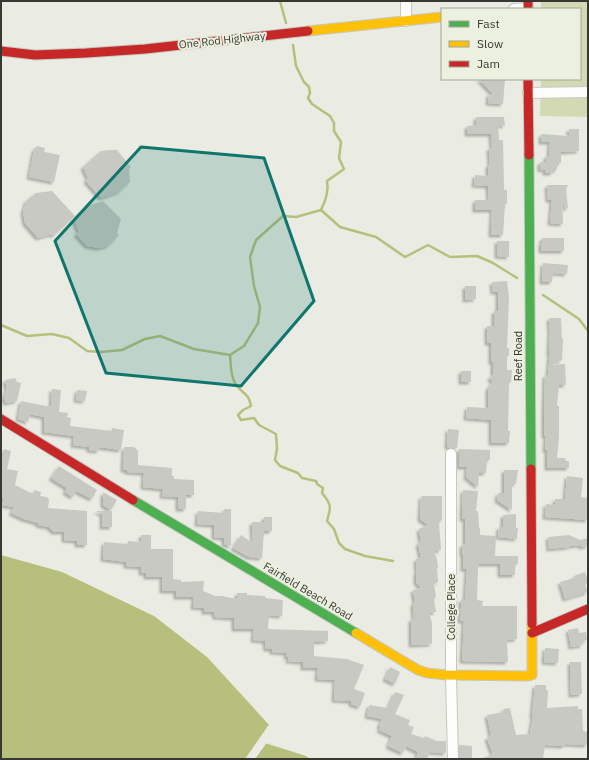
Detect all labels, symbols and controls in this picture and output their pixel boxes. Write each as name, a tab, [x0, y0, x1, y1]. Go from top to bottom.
legend	[441, 8, 581, 80]
text: Fast	[477, 16, 500, 31]
street label: One Rod Highway	[178, 28, 266, 52]
text: Slow	[477, 36, 503, 51]
text: Jam	[477, 56, 500, 71]
street label: Reef Road	[511, 331, 525, 381]
street label: Fairfield Beach Road	[261, 559, 355, 623]
street label: College Place	[444, 574, 458, 640]

